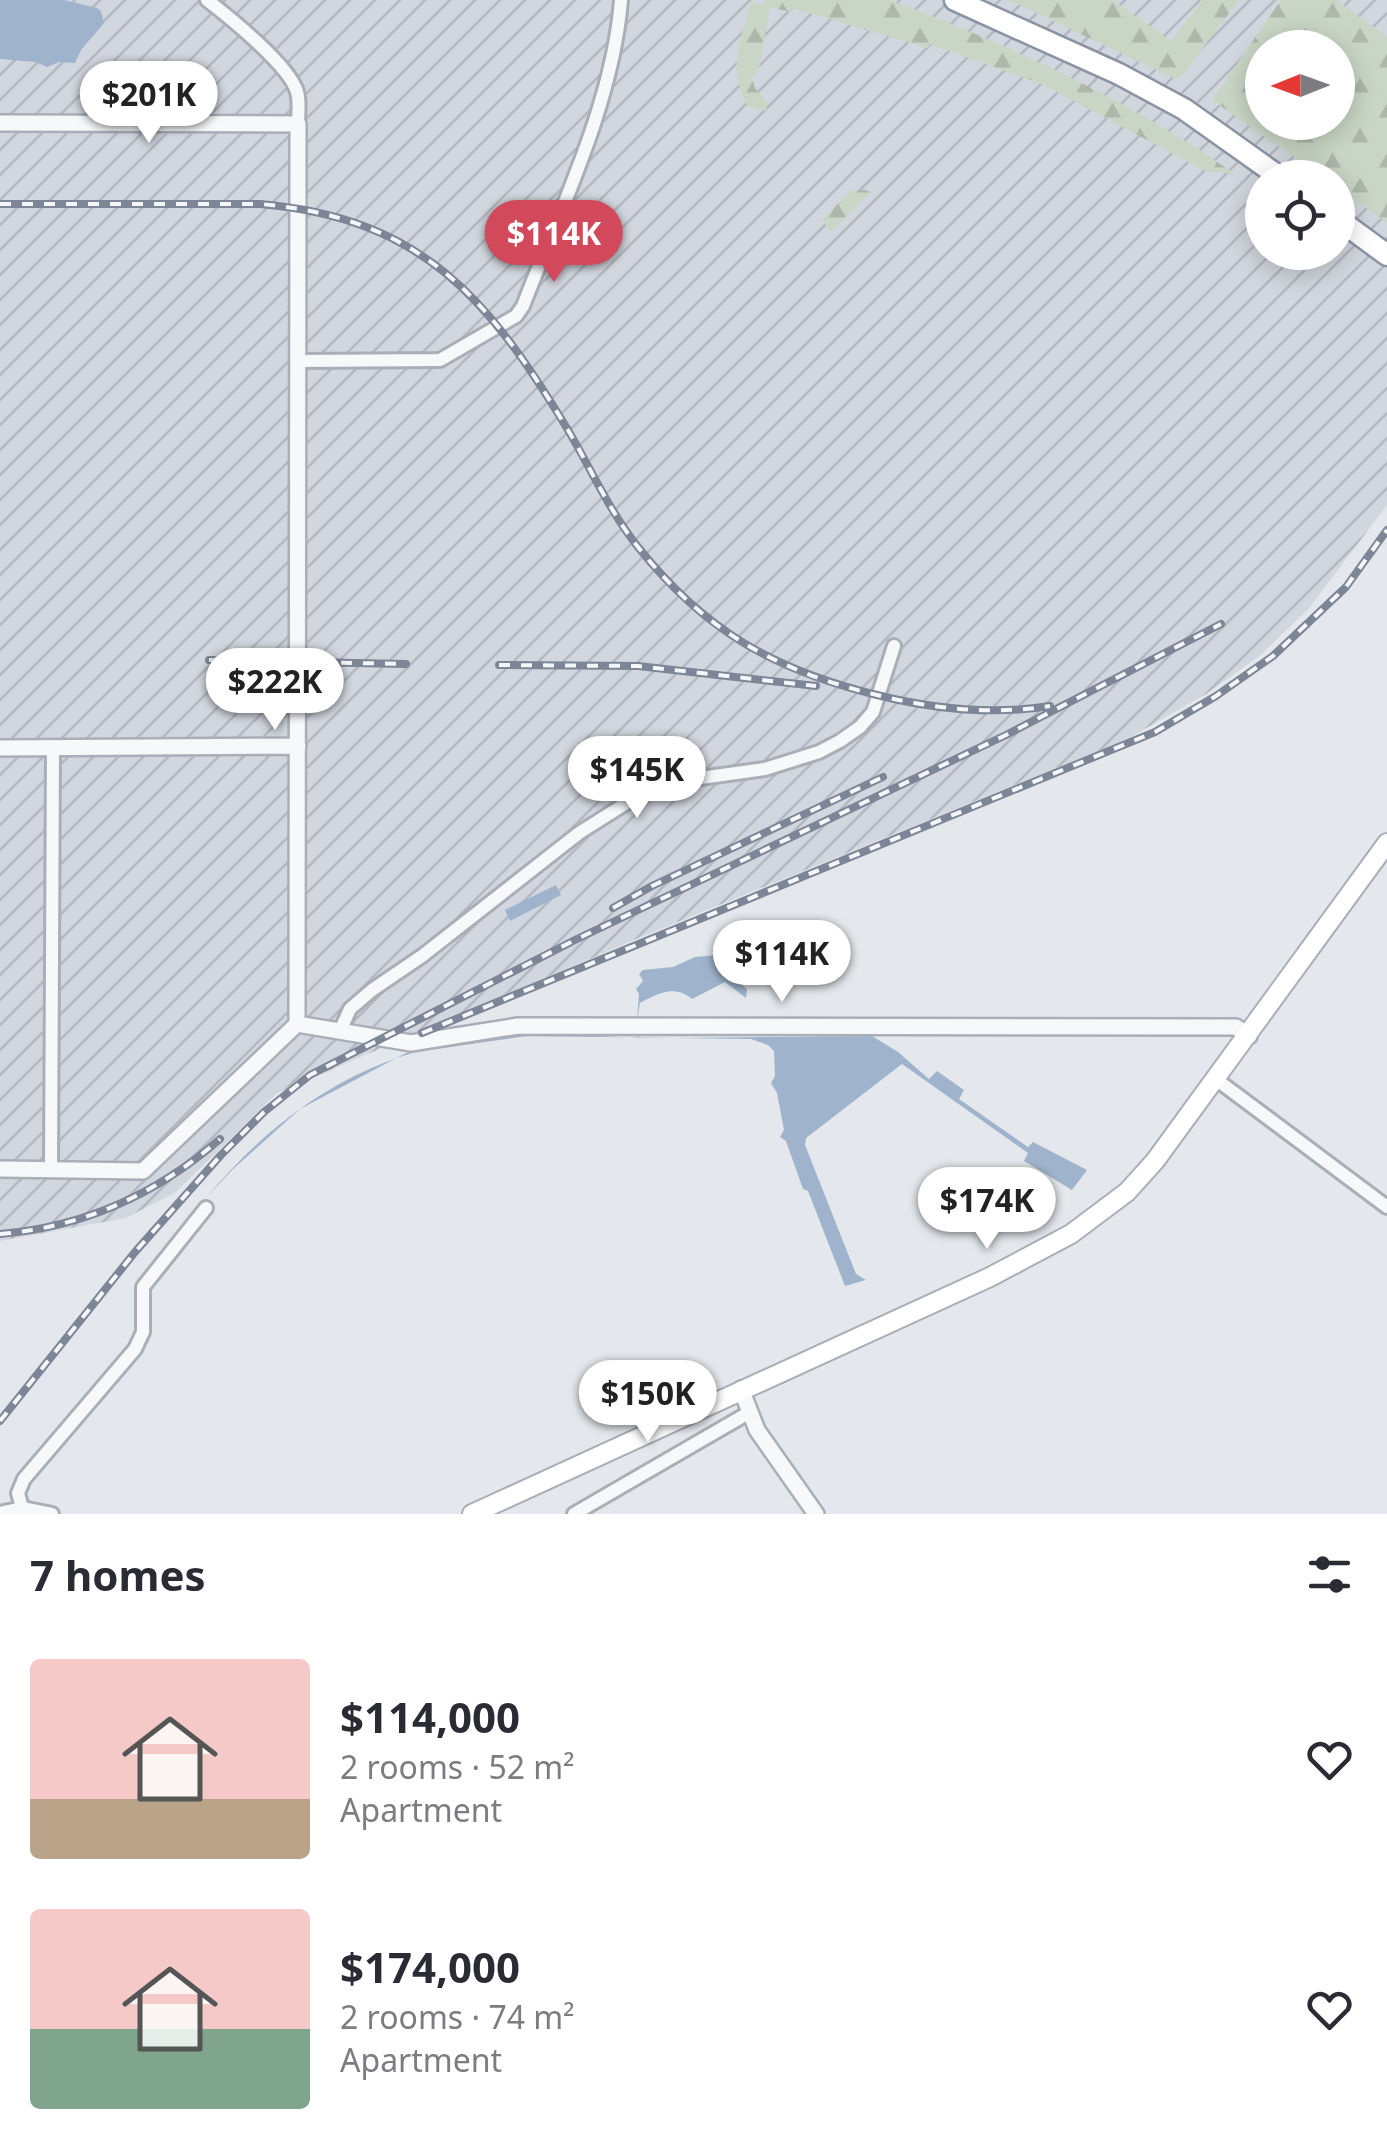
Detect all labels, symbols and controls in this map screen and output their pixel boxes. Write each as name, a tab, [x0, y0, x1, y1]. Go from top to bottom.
north arrow	[1245, 30, 1355, 140]
map controls	[1245, 30, 1355, 270]
pin: $201K	[79, 61, 219, 146]
text: $201K	[102, 72, 196, 115]
button: locate	[1245, 160, 1355, 270]
pin: $114K	[484, 200, 624, 285]
text: $114K	[507, 211, 601, 254]
pin: $222K	[205, 648, 345, 733]
text: $222K	[228, 659, 322, 702]
pin: $145K	[567, 736, 707, 821]
text: $145K	[590, 747, 684, 790]
pin: $114K	[712, 920, 852, 1005]
text: $114K	[735, 931, 829, 974]
pin: $174K	[917, 1167, 1057, 1252]
text: $174K	[940, 1178, 1034, 1221]
pin: $150K	[578, 1360, 718, 1445]
text: $150K	[601, 1371, 695, 1414]
text: 7 homes	[30, 1546, 206, 1603]
icon: filters	[1302, 1547, 1357, 1602]
text: $114,000	[340, 1688, 520, 1745]
icon: home	[110, 1699, 230, 1819]
icon: heart	[1302, 1732, 1357, 1787]
text: 2 rooms · 52 m²	[340, 1745, 574, 1788]
text: Apartment	[340, 1788, 502, 1831]
text: $174,000	[340, 1938, 520, 1995]
icon: home	[110, 1949, 230, 2069]
icon: heart	[1302, 1982, 1357, 2037]
text: 2 rooms · 74 m²	[340, 1995, 574, 2038]
text: Apartment	[340, 2038, 502, 2081]

